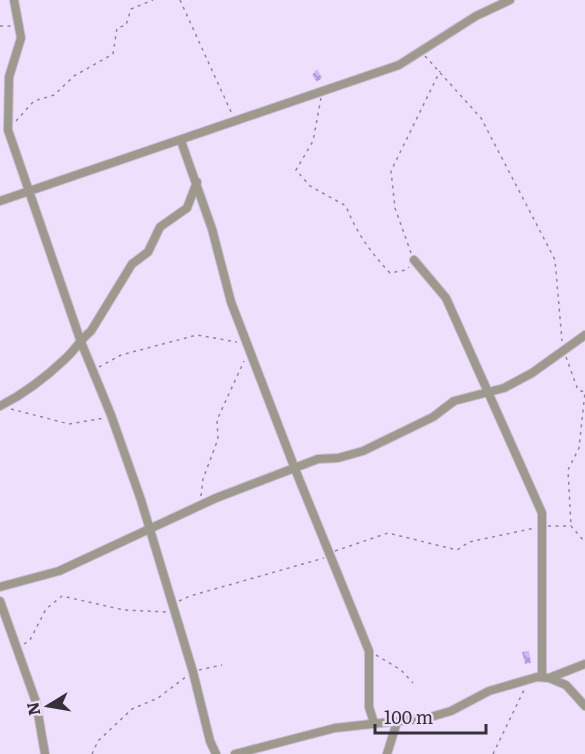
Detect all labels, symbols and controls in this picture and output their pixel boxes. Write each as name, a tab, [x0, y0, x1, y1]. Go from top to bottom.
north arrow	[18, 676, 78, 736]
scale bar	[375, 697, 486, 735]
text: N	[19, 700, 45, 718]
text: 100 m	[384, 703, 433, 730]

